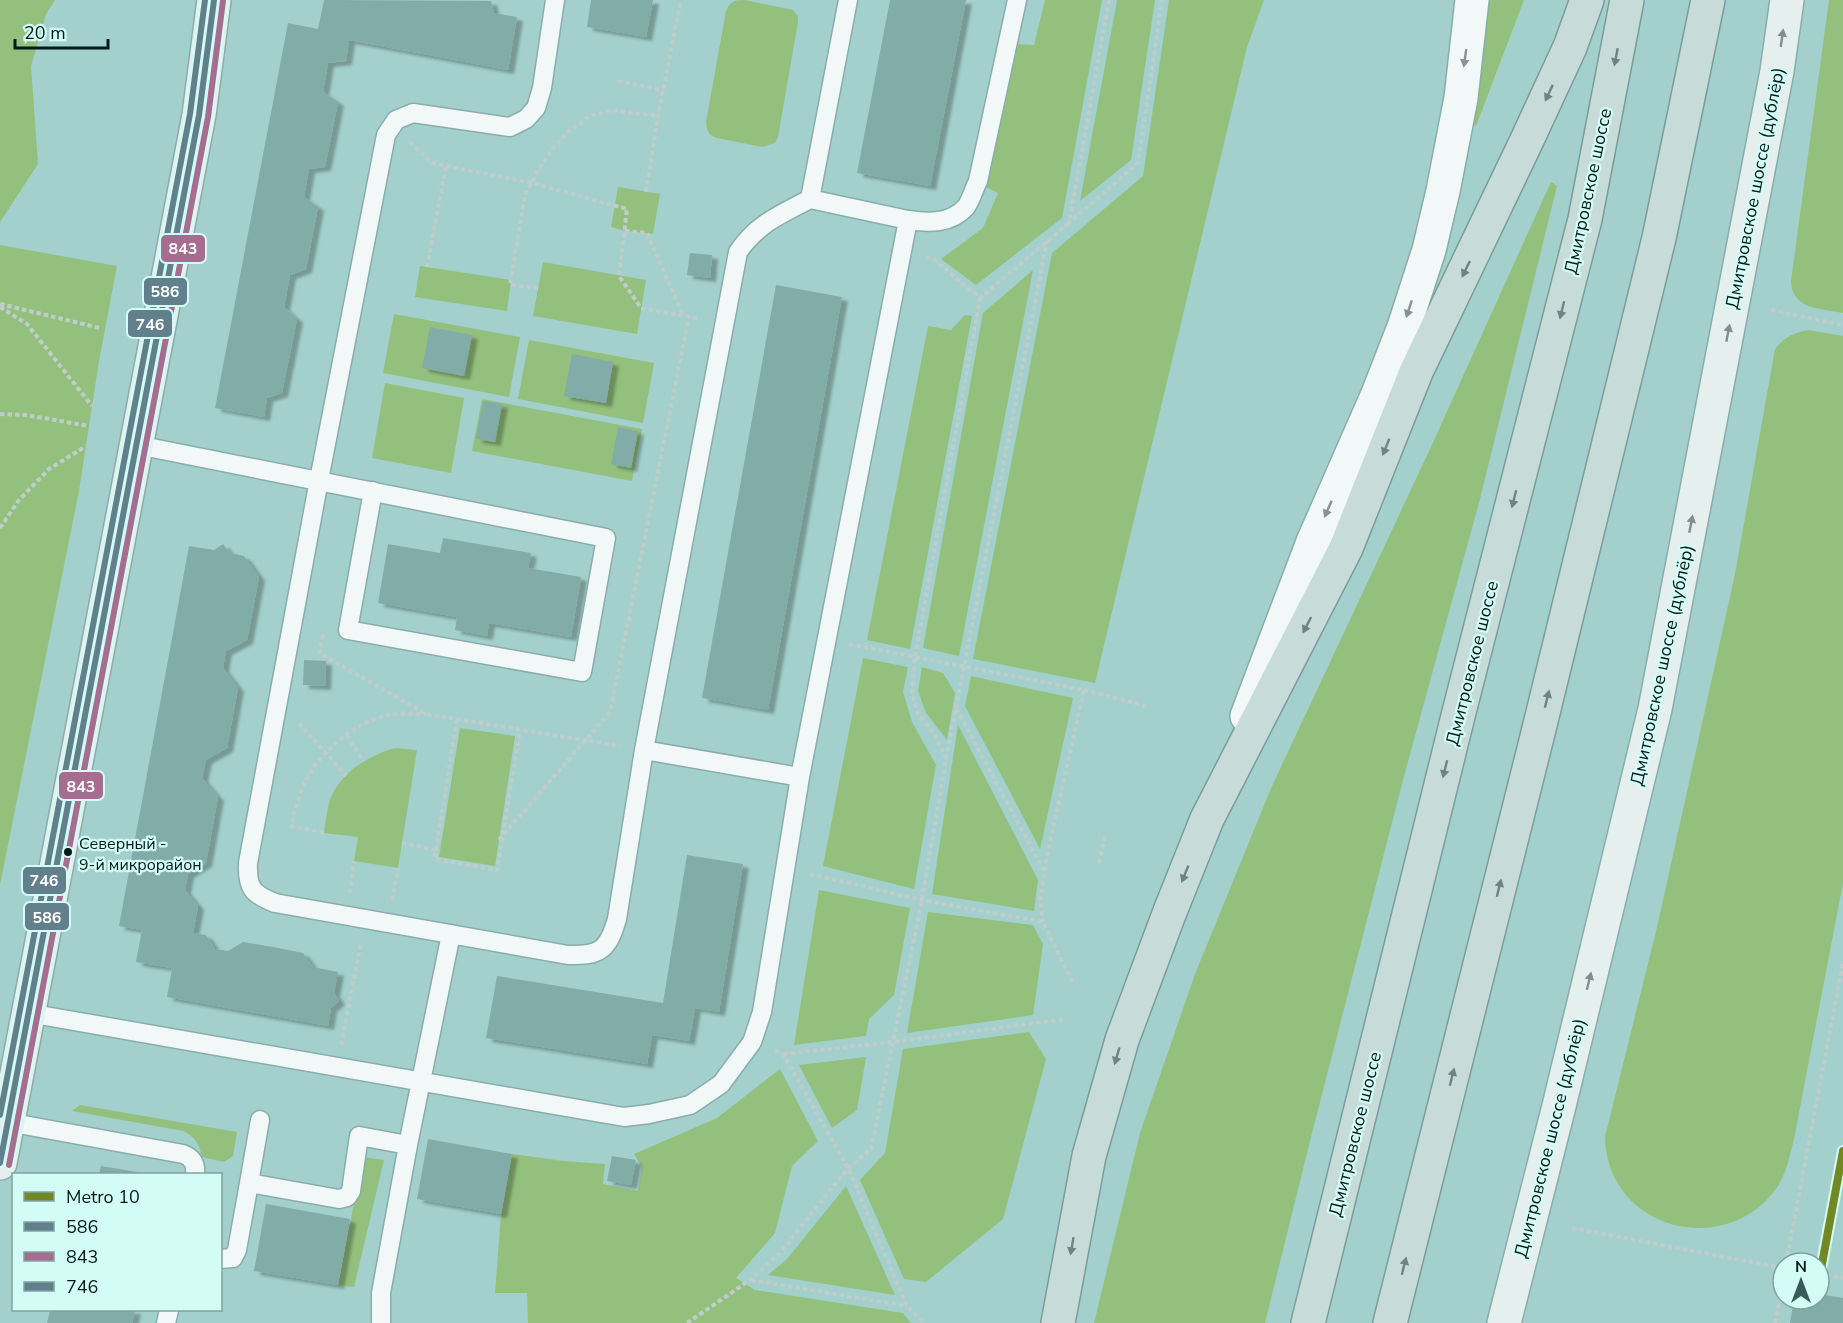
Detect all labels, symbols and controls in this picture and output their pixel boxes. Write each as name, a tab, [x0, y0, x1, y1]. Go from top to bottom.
scale bar	[15, 12, 108, 50]
text: 20 m	[24, 21, 66, 45]
one-way arrow	[1777, 28, 1787, 47]
one-way arrow	[1611, 48, 1620, 67]
one-way arrow	[1461, 49, 1470, 68]
street label: Дмитровское шоссе (дублёр)	[1720, 65, 1790, 311]
one-way arrow	[1544, 84, 1553, 101]
street label: Дмитровское шоссе	[1559, 106, 1617, 276]
line badge: 843	[160, 234, 206, 263]
text: 843	[169, 238, 197, 260]
one-way arrow	[1461, 261, 1470, 278]
line badge: 586	[143, 277, 188, 306]
text: 586	[151, 281, 179, 303]
one-way arrow	[1404, 300, 1414, 318]
one-way arrow	[1556, 300, 1566, 319]
line badge: 746	[127, 309, 173, 338]
text: 746	[136, 314, 164, 336]
one-way arrow	[1724, 323, 1733, 342]
one-way arrow	[1381, 438, 1390, 456]
one-way arrow	[1508, 489, 1518, 508]
one-way arrow	[1323, 501, 1332, 518]
one-way arrow	[1687, 515, 1696, 534]
street label: Дмитровское шоссе (дублёр)	[1625, 542, 1699, 788]
street label: Дмитровское шоссе	[1440, 578, 1504, 748]
one-way arrow	[1302, 616, 1312, 634]
one-way arrow	[1542, 690, 1552, 708]
one-way arrow	[1440, 760, 1450, 778]
line badge: 843	[58, 771, 104, 800]
text: 843	[67, 776, 95, 798]
place label: Северный - 9-й микрорайон	[79, 833, 202, 876]
marker: Северный - 9-й микрорайон	[62, 846, 74, 858]
one-way arrow	[1180, 865, 1190, 883]
line badge: 746	[22, 866, 67, 895]
text: 746	[30, 870, 58, 892]
one-way arrow	[1495, 879, 1505, 897]
line badge: 586	[24, 902, 70, 931]
text: 586	[33, 907, 61, 929]
one-way arrow	[1585, 972, 1595, 990]
street label: Дмитровское шоссе (дублёр)	[1509, 1016, 1591, 1260]
one-way arrow	[1112, 1047, 1121, 1065]
street label: Дмитровское шоссе	[1323, 1049, 1387, 1219]
one-way arrow	[1447, 1068, 1457, 1086]
legend	[12, 1173, 222, 1311]
text: Metro 10	[66, 1185, 140, 1209]
text: 586	[66, 1215, 98, 1239]
one-way arrow	[1067, 1236, 1076, 1255]
text: 843	[66, 1245, 98, 1269]
north arrow	[1771, 1251, 1831, 1311]
text: N	[1795, 1256, 1807, 1278]
one-way arrow	[1400, 1257, 1410, 1275]
text: 746	[66, 1275, 98, 1299]

